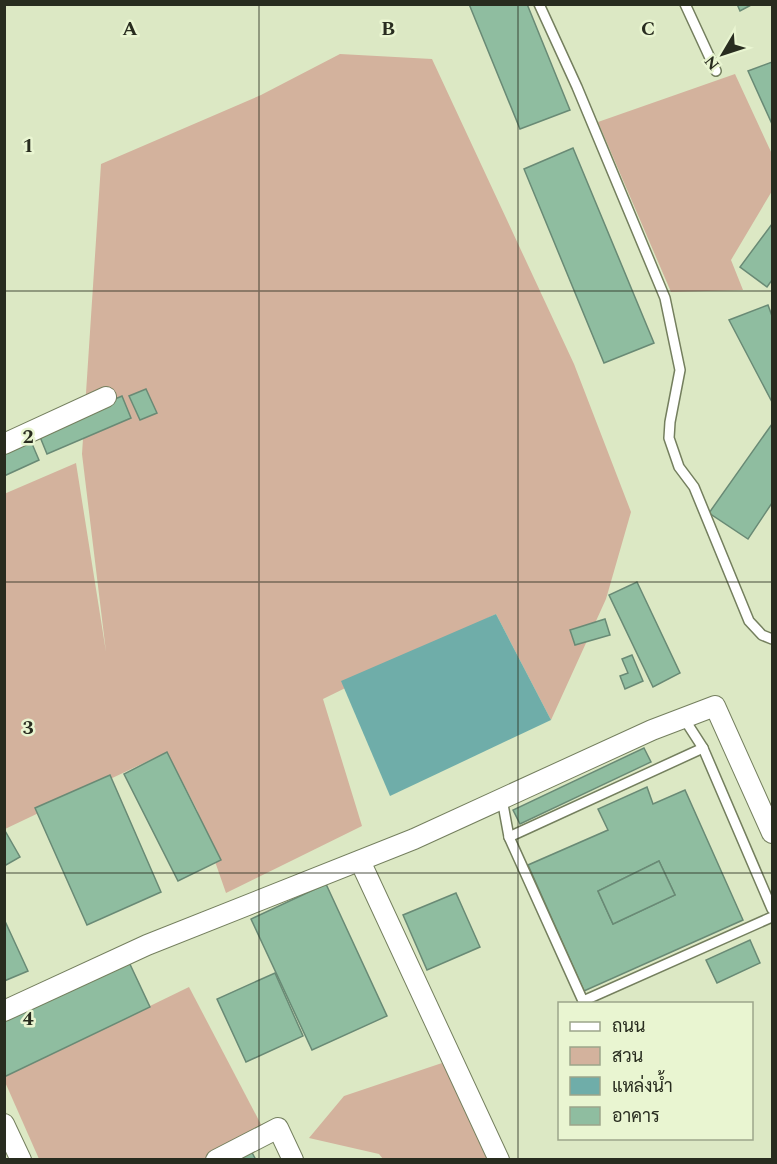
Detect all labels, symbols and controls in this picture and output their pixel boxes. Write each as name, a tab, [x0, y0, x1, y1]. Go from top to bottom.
text: A	[122, 14, 138, 44]
text: B	[381, 14, 395, 44]
text: C	[641, 14, 655, 44]
north arrow	[693, 24, 753, 84]
text: N	[699, 50, 726, 75]
text: 1	[22, 131, 34, 161]
text: 2	[22, 422, 34, 452]
text: 3	[22, 713, 34, 743]
legend	[558, 1002, 753, 1140]
text: 4	[22, 1004, 34, 1034]
text: ถนน	[612, 1013, 645, 1040]
text: สวน	[612, 1043, 643, 1070]
text: แหล่งน้ำ	[612, 1070, 673, 1100]
text: อาคาร	[612, 1103, 660, 1130]

